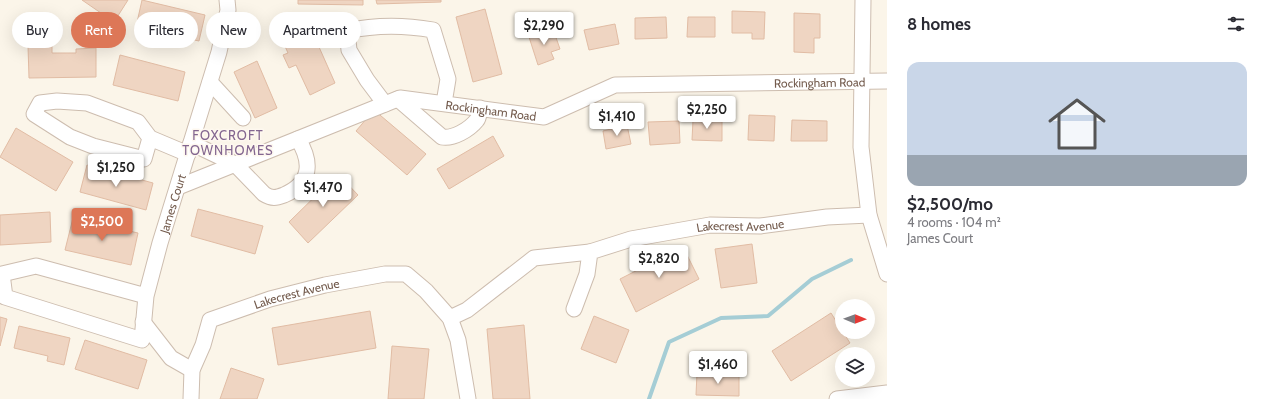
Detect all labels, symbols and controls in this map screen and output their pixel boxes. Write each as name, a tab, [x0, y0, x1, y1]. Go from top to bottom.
chip: Buy	[12, 12, 63, 48]
chip: Rent	[71, 12, 126, 48]
chip: Filters	[134, 12, 198, 48]
chip: New	[206, 12, 261, 48]
chip: Apartment	[269, 12, 361, 48]
pin: $2,290	[511, 12, 577, 46]
icon: filters	[1225, 13, 1247, 35]
text: 8 homes	[907, 14, 971, 34]
text: $2,290	[524, 17, 564, 33]
street label: Rockingham Road	[774, 74, 865, 90]
icon: home	[1041, 88, 1113, 160]
pin: $2,250	[674, 96, 740, 130]
street label: Rockingham Road	[445, 97, 537, 123]
text: $2,250	[687, 101, 727, 117]
pin: $1,410	[584, 103, 650, 137]
text: $1,410	[598, 108, 636, 124]
district label: FOXCROFT TOWNHOMES	[182, 127, 274, 158]
pin: $1,250	[83, 154, 149, 188]
text: $1,250	[97, 159, 135, 175]
street label: James Court	[156, 172, 188, 236]
pin: $1,470	[290, 174, 356, 208]
text: $1,470	[303, 179, 343, 195]
text: $2,500/mo	[907, 194, 993, 214]
pin: $2,500	[69, 208, 135, 242]
text: $2,500	[81, 213, 123, 229]
text: 4 rooms · 104 m²	[907, 214, 1001, 230]
street label: Lakecrest Avenue	[695, 215, 785, 235]
text: James Court	[907, 230, 973, 246]
pin: $2,820	[626, 245, 692, 279]
text: $2,820	[638, 250, 680, 266]
street label: Lakecrest Avenue	[252, 275, 341, 312]
north arrow	[835, 299, 875, 339]
map controls	[835, 299, 875, 387]
button: layers	[835, 347, 875, 387]
pin: $1,460	[685, 351, 751, 385]
text: $1,460	[698, 356, 738, 372]

